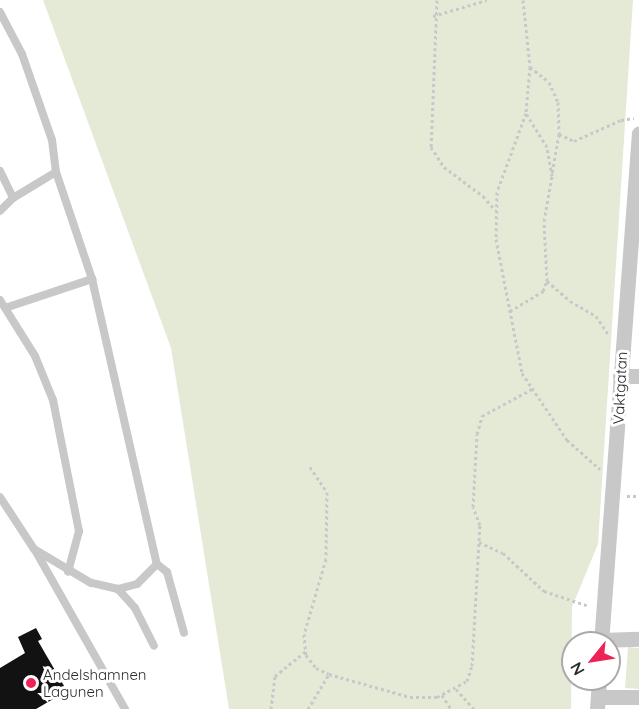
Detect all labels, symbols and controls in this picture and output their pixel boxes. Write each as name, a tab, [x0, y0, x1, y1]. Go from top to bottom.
street label: Vaktgatan	[609, 351, 631, 425]
north arrow	[561, 631, 621, 691]
text: N	[566, 659, 589, 679]
place label: Andelshamnen Lagunen	[43, 665, 147, 700]
marker: Andelshamnen Lagunen	[24, 676, 38, 690]

